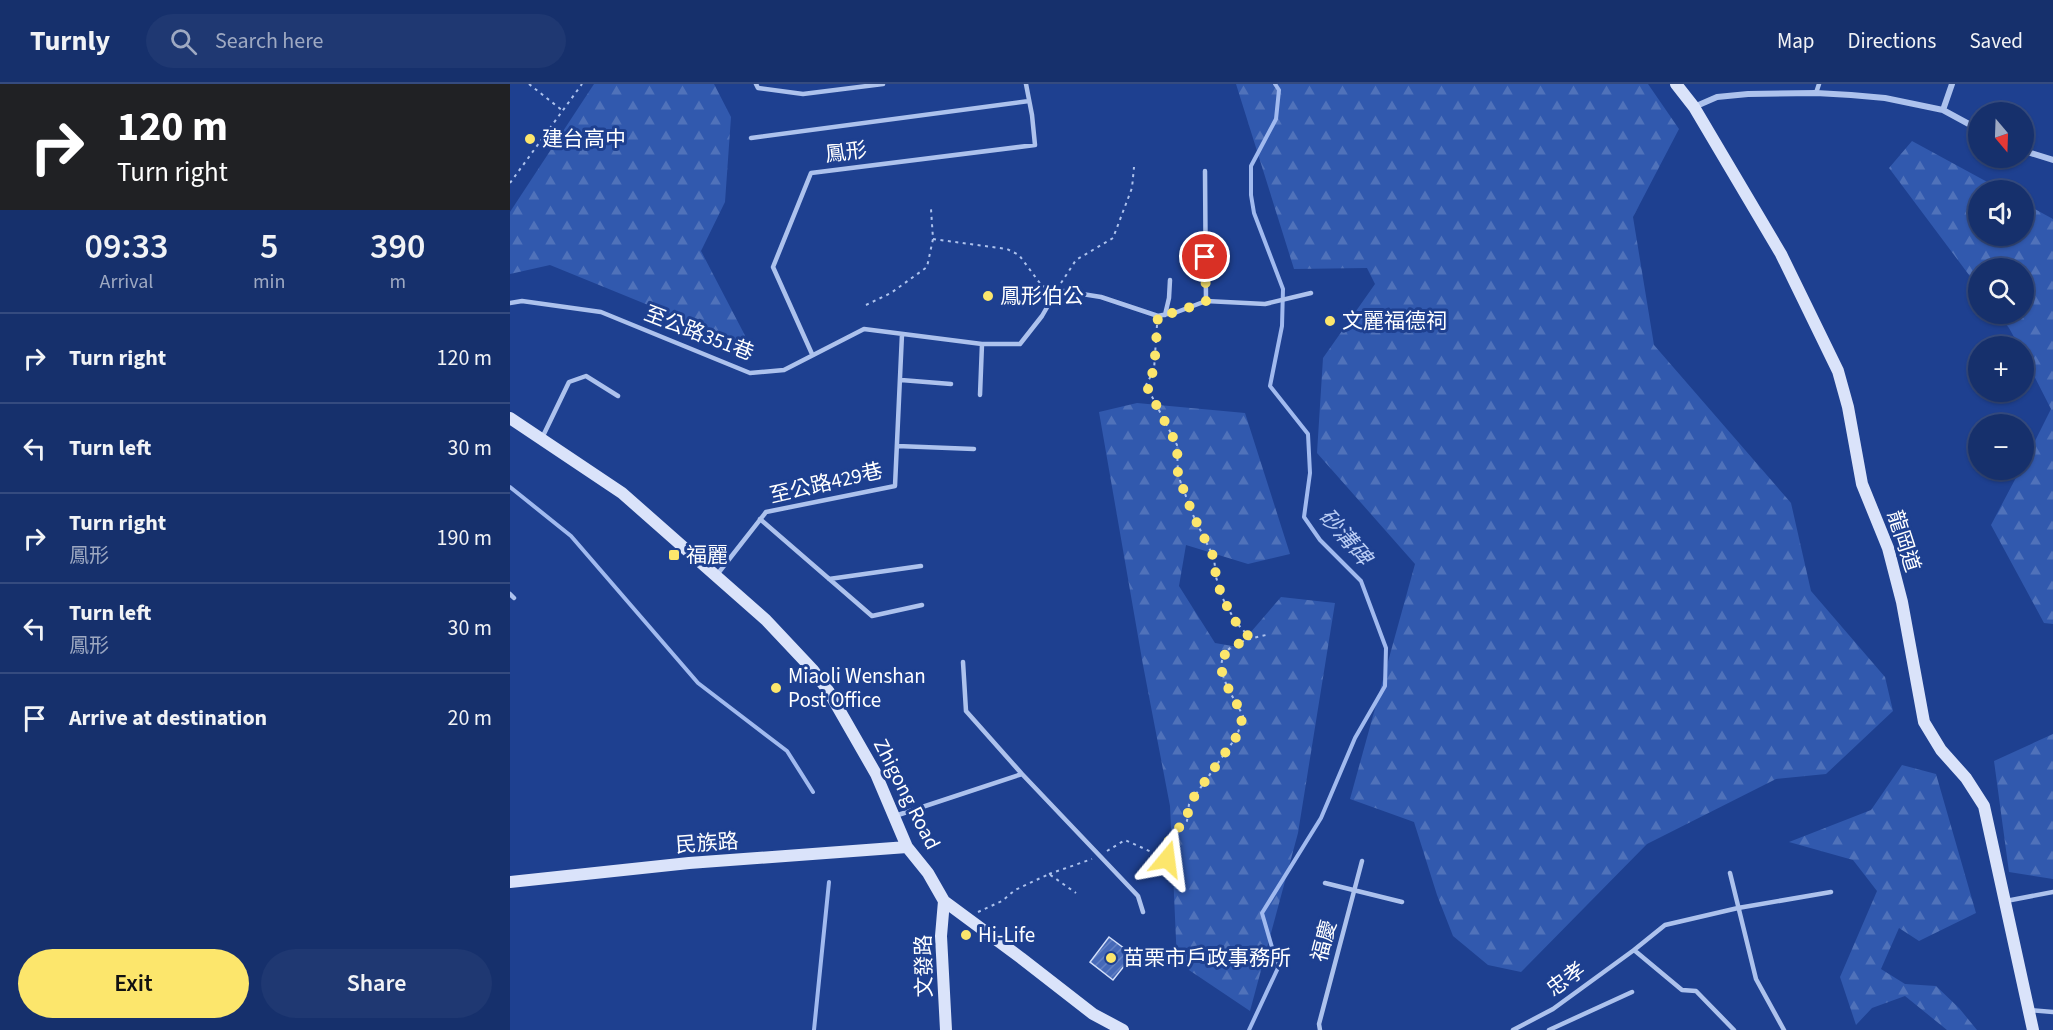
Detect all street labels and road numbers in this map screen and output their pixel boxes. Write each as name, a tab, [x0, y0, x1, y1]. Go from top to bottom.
street label: 鳳形	[823, 135, 869, 169]
street label: 至公路351巷	[640, 298, 758, 368]
street label: 至公路429巷	[766, 455, 886, 511]
street label: 龍岡道	[1880, 506, 1928, 576]
street label: Zhigong Road	[866, 733, 948, 855]
street label: 民族路	[675, 826, 739, 860]
street label: 福慶	[1304, 917, 1344, 965]
street label: 文發路	[908, 934, 940, 998]
street label: 忠孝	[1540, 955, 1592, 1003]

